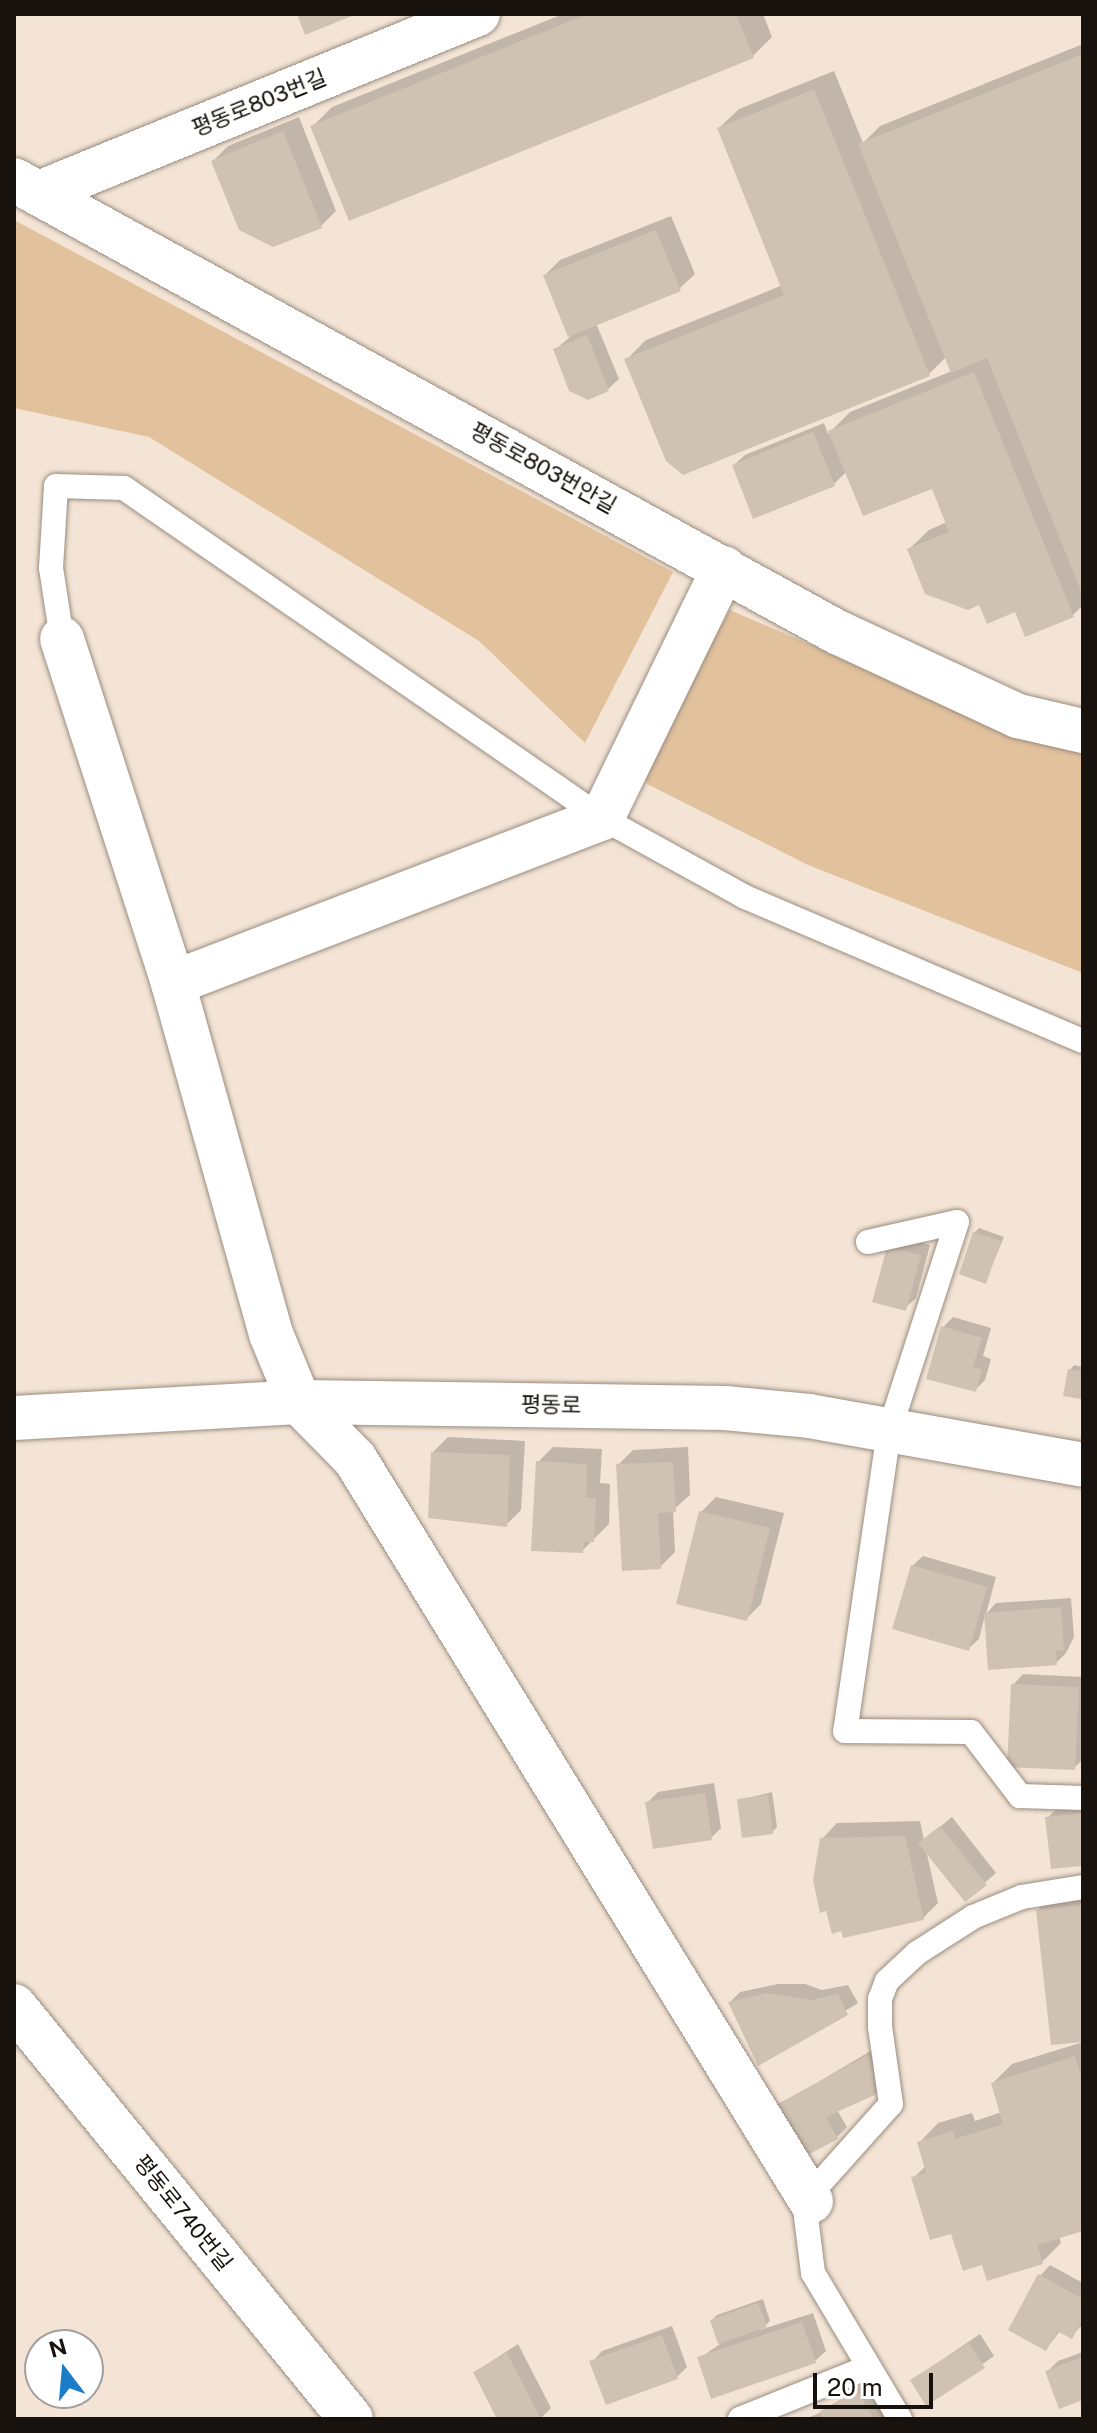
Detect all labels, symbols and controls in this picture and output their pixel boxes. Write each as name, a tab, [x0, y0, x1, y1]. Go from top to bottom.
street label: 평동로803번길	[188, 64, 330, 142]
street label: 평동로803번안길	[465, 417, 621, 519]
street label: 평동로	[520, 1391, 582, 1419]
street label: 평동로740번길	[128, 2150, 238, 2276]
north arrow	[24, 2329, 104, 2409]
text: N	[46, 2333, 70, 2363]
scale bar	[817, 2357, 937, 2407]
text: 20 m	[827, 2373, 883, 2401]

